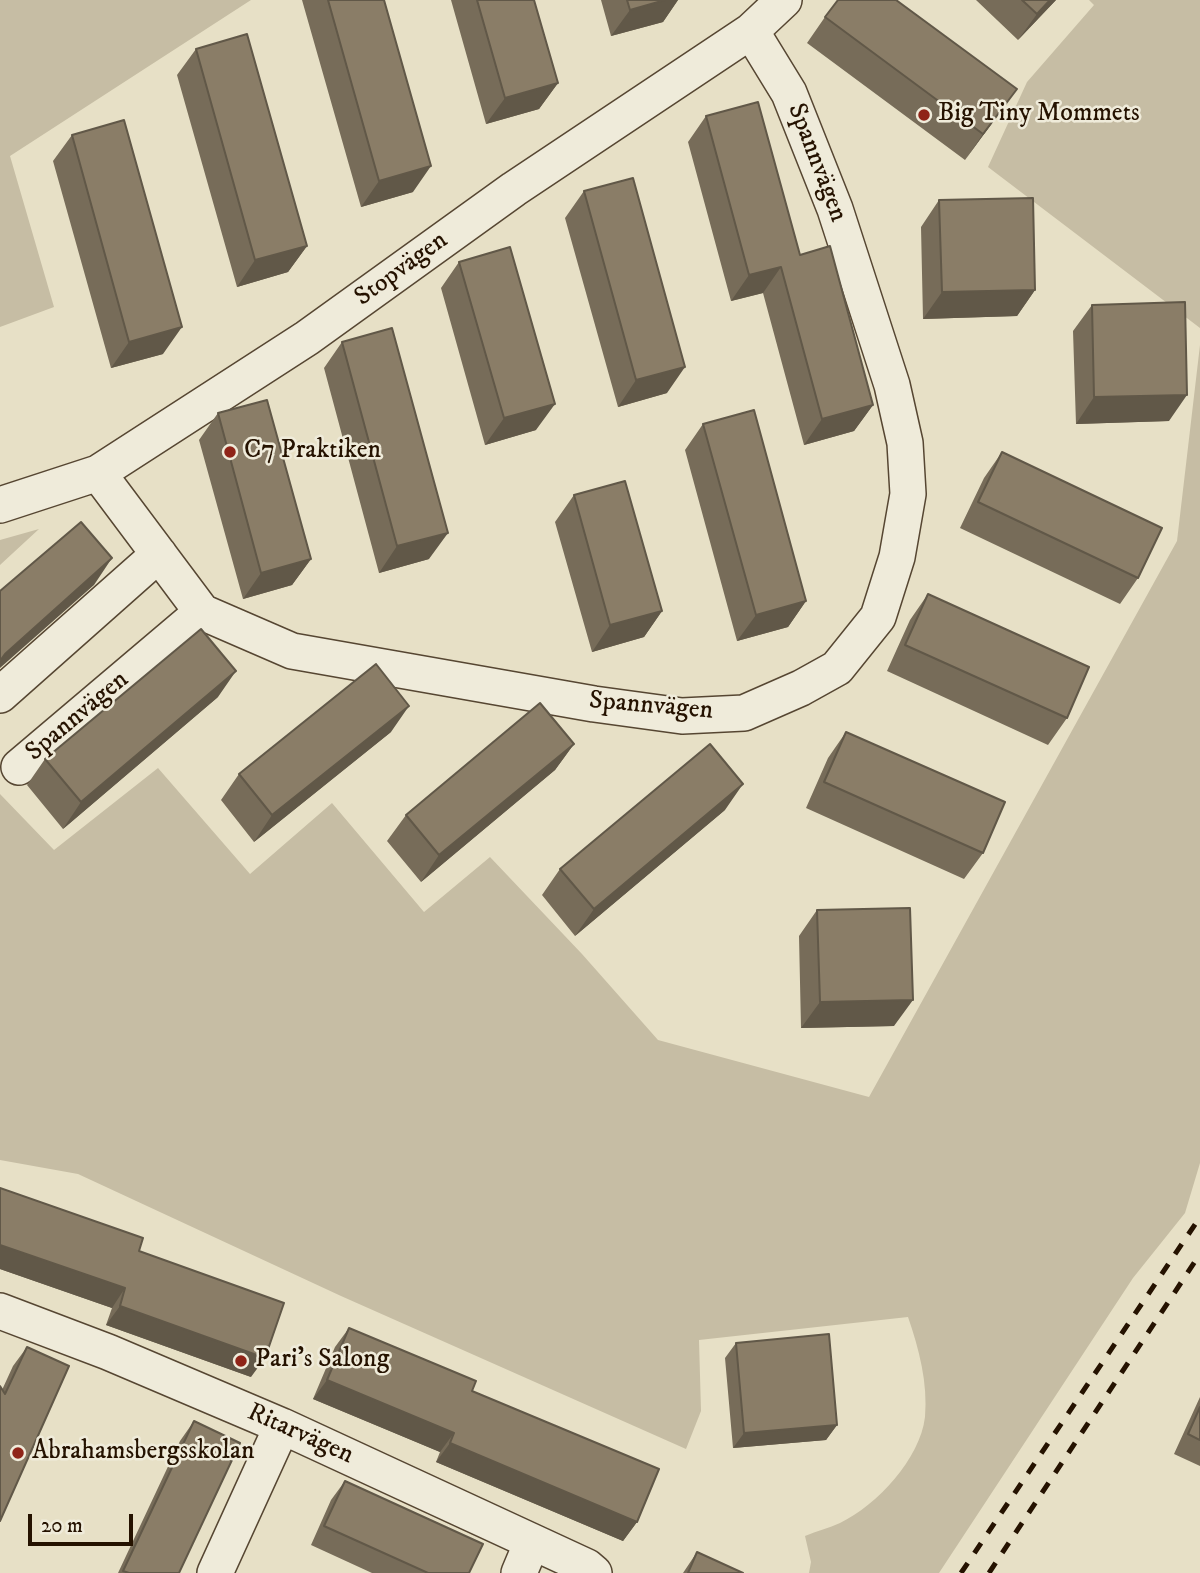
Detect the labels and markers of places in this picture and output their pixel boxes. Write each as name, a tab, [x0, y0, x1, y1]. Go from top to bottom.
place label: Big Tiny Mommets	[938, 99, 1140, 131]
marker: Big Tiny Mommets	[916, 107, 932, 123]
place label: C7 Praktiken	[244, 436, 381, 468]
marker: C7 Praktiken	[222, 444, 238, 460]
place label: Pari's Salong	[255, 1345, 389, 1377]
marker: Pari's Salong	[233, 1353, 249, 1369]
place label: Abrahamsbergsskolan	[32, 1437, 255, 1469]
marker: Abrahamsbergsskolan	[10, 1445, 26, 1461]

